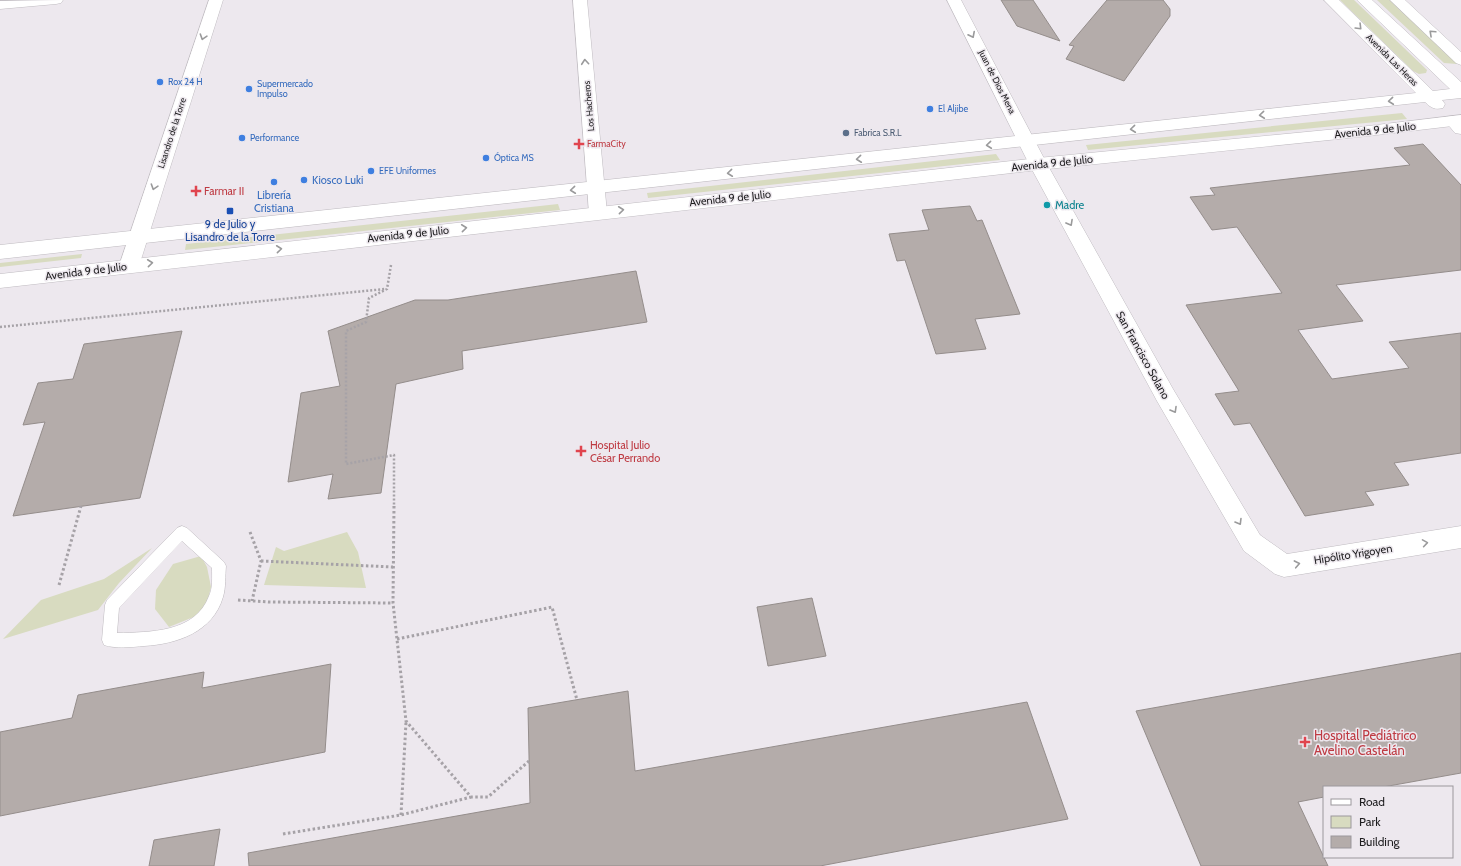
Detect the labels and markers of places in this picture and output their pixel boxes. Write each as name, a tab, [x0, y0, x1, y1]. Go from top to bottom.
place label: Rox 24 H	[168, 76, 203, 87]
marker: Rox 24 H	[155, 77, 165, 87]
place label: Supermercado Impulso	[257, 78, 313, 99]
marker: Supermercado Impulso	[244, 84, 254, 94]
place label: El Aljibe	[938, 103, 969, 115]
marker: El Aljibe	[925, 104, 935, 114]
place label: Fabrica S.R.L	[854, 127, 902, 138]
marker: Fabrica S.R.L	[841, 128, 851, 138]
place label: Performance	[250, 132, 299, 143]
marker: Performance	[237, 133, 247, 143]
place label: FarmaCity	[587, 138, 626, 149]
marker: FarmaCity	[574, 139, 584, 149]
place label: Óptica MS	[494, 151, 534, 163]
marker: Óptica MS	[481, 153, 491, 163]
place label: EFE Uniformes	[379, 165, 436, 176]
marker: EFE Uniformes	[366, 166, 376, 176]
place label: Kiosco Luki	[312, 173, 363, 187]
marker: Kiosco Luki	[299, 175, 309, 185]
marker: Librería Cristiana	[269, 177, 279, 187]
place label: Farmar II	[204, 184, 244, 198]
marker: Farmar II	[191, 186, 201, 196]
place label: Librería Cristiana	[254, 188, 295, 215]
place label: Madre	[1055, 198, 1085, 212]
marker: Madre	[1042, 200, 1052, 210]
marker: 9 de Julio y Lisandro de la Torre	[225, 206, 235, 216]
place label: 9 de Julio y Lisandro de la Torre	[185, 217, 275, 244]
place label: Hospital Julio César Perrando	[590, 438, 660, 465]
marker: Hospital Julio César Perrando	[575, 445, 587, 457]
place label: Hospital Pediátrico Avelino Castelán	[1314, 727, 1416, 758]
marker: Hospital Pediátrico Avelino Castelán	[1299, 736, 1311, 748]

